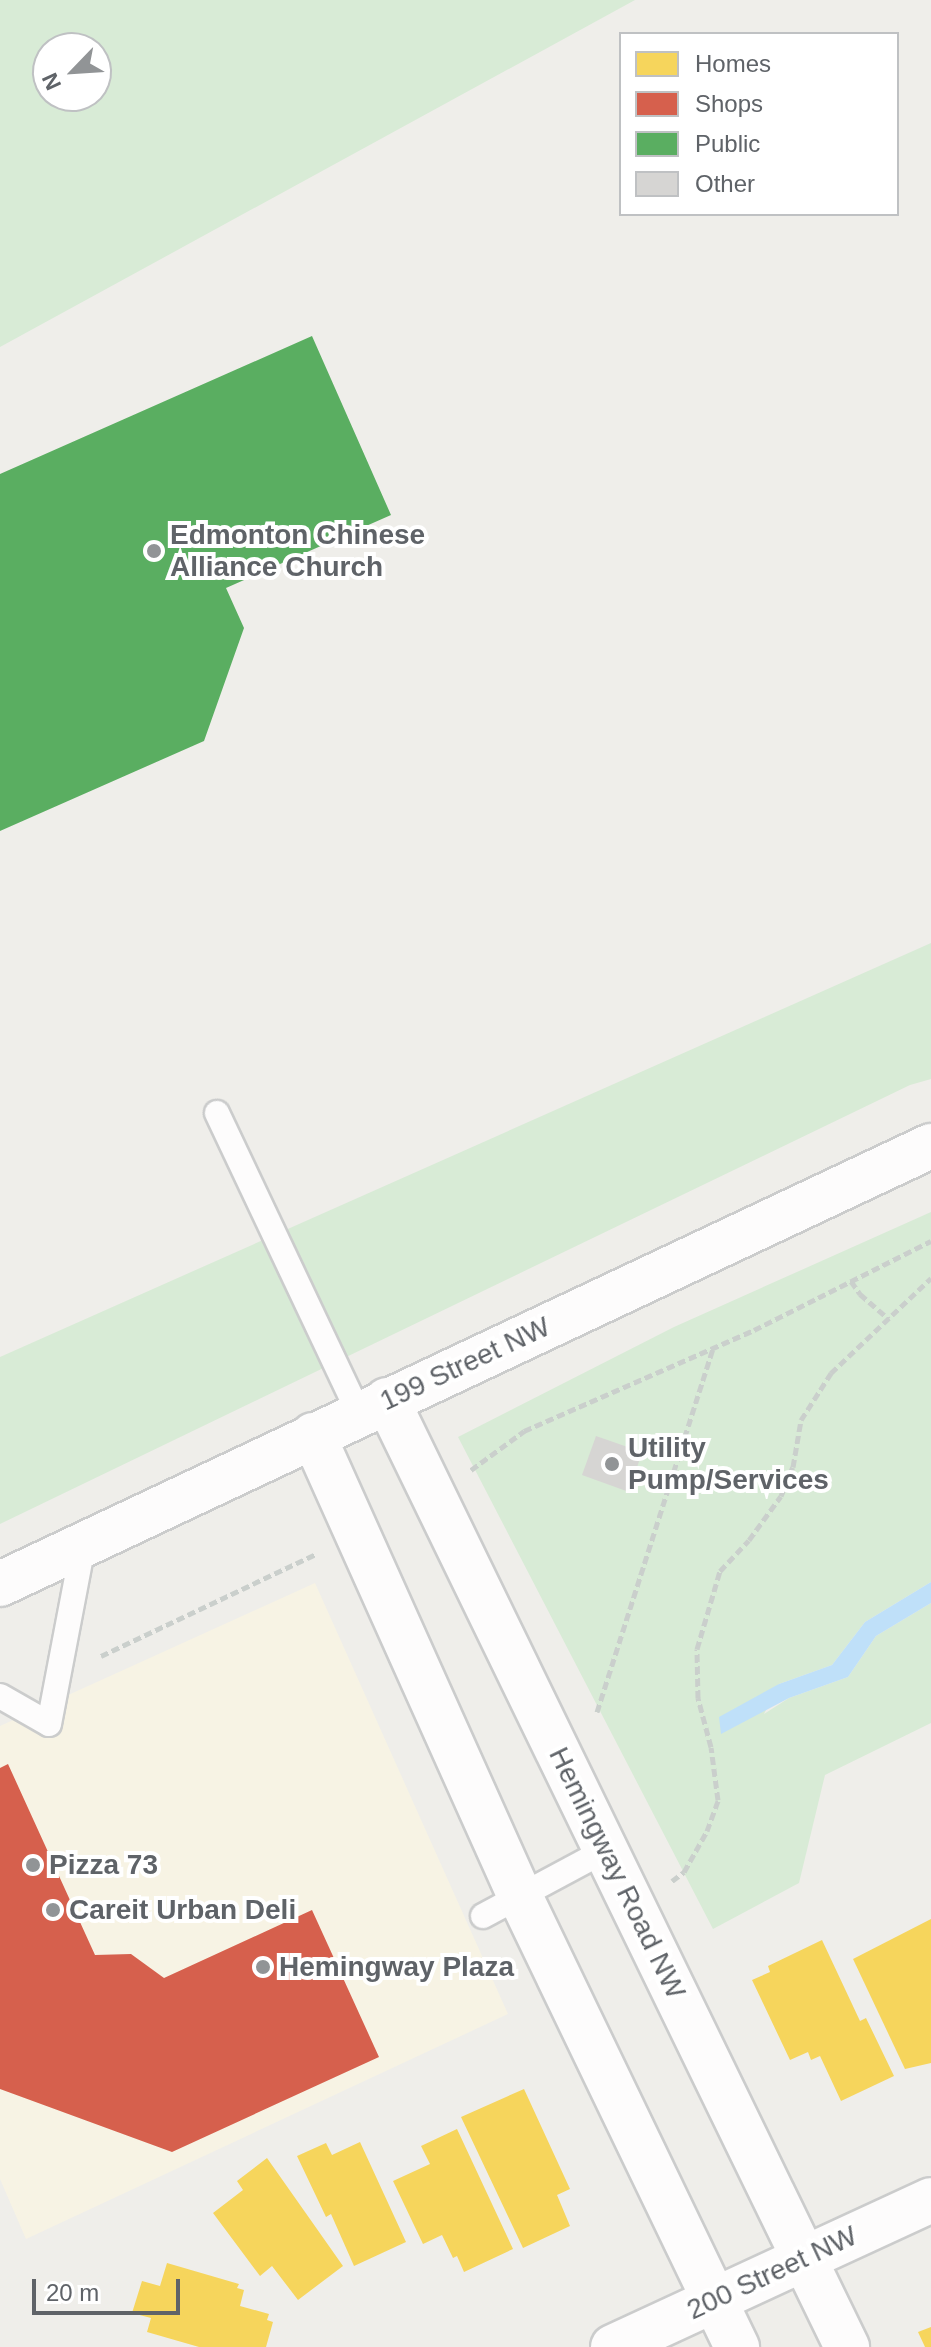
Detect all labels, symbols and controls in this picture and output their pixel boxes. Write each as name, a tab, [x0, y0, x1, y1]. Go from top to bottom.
north arrow	[32, 32, 112, 112]
legend	[619, 32, 899, 216]
text: Homes	[695, 50, 771, 77]
text: N	[37, 69, 66, 94]
text: Shops	[695, 90, 763, 117]
text: Public	[695, 130, 760, 157]
text: Other	[695, 170, 755, 197]
place label: Edmonton Chinese Alliance Church	[170, 518, 425, 584]
marker: Edmonton Chinese Alliance Church	[145, 542, 163, 560]
street label: 199 Street NW	[375, 1310, 555, 1418]
place label: Utility Pump/Services	[628, 1431, 829, 1497]
marker: Utility Pump/Services	[603, 1455, 621, 1473]
street label: Hemingway Road NW	[542, 1742, 692, 2004]
place label: Pizza 73	[49, 1848, 158, 1882]
marker: Pizza 73	[24, 1856, 42, 1874]
place label: Careit Urban Deli	[69, 1893, 296, 1927]
marker: Careit Urban Deli	[44, 1901, 62, 1919]
place label: Hemingway Plaza	[279, 1950, 514, 1984]
marker: Hemingway Plaza	[254, 1958, 272, 1976]
street label: 200 Street NW	[682, 2219, 862, 2327]
scale bar	[36, 2263, 184, 2313]
text: 20 m	[46, 2279, 99, 2306]

